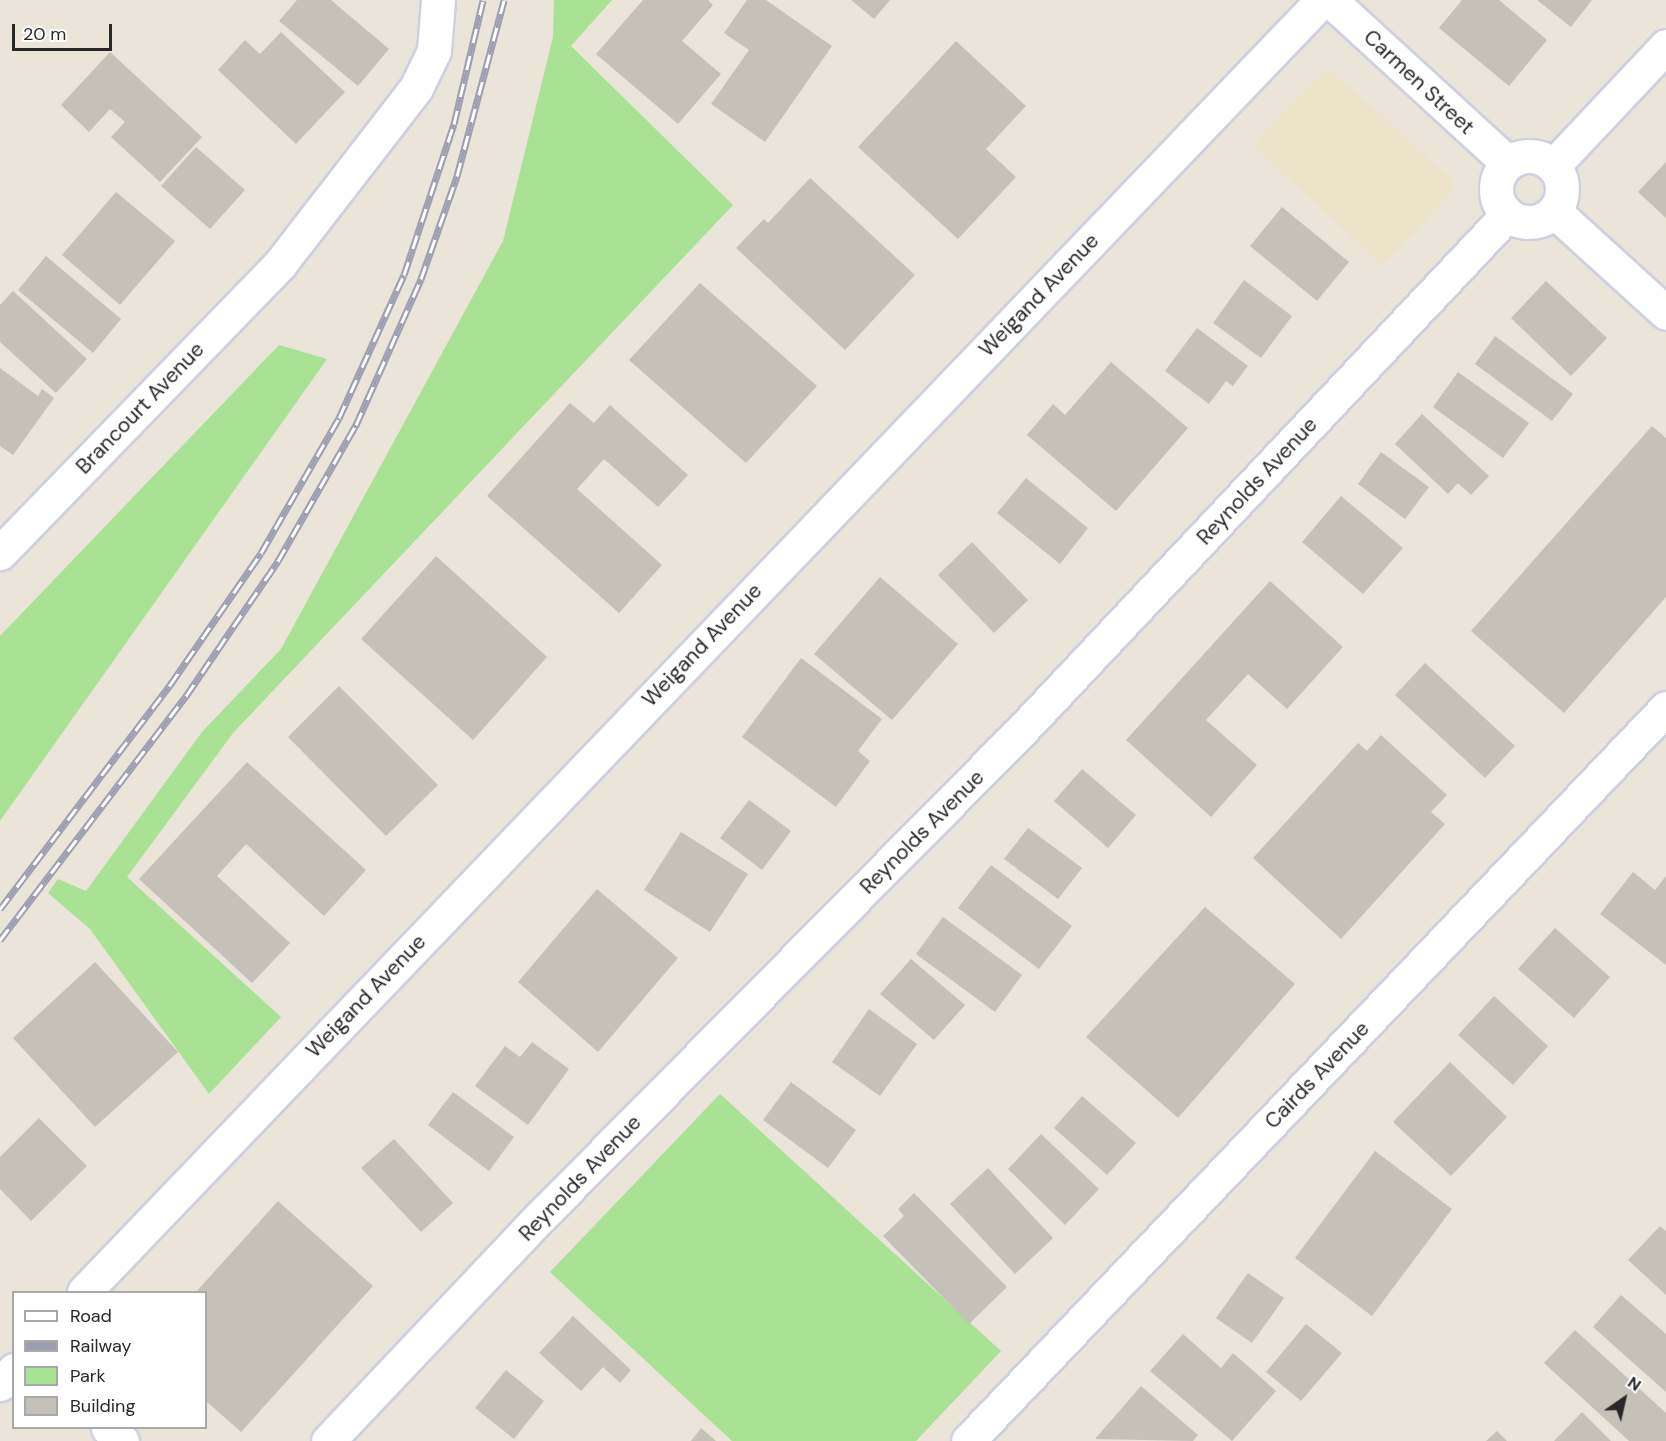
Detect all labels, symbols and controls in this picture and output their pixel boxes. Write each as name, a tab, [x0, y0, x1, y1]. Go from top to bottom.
scale bar	[15, 12, 116, 50]
text: 20 m	[23, 22, 66, 46]
street label: Carmen Street	[1358, 24, 1480, 140]
street label: Weigand Avenue	[974, 228, 1104, 362]
street label: Brancourt Avenue	[71, 337, 209, 479]
street label: Reynolds Avenue	[1192, 412, 1322, 550]
street label: Weigand Avenue	[637, 578, 767, 712]
street label: Reynolds Avenue	[855, 765, 989, 899]
street label: Weigand Avenue	[301, 929, 431, 1063]
street label: Cairds Avenue	[1259, 1016, 1375, 1134]
street label: Reynolds Avenue	[514, 1110, 646, 1246]
legend	[12, 1291, 207, 1429]
text: Road	[70, 1304, 112, 1328]
text: Railway	[70, 1334, 132, 1358]
text: Park	[70, 1364, 106, 1388]
north arrow	[1594, 1369, 1654, 1429]
text: N	[1624, 1372, 1645, 1396]
text: Building	[70, 1394, 135, 1418]

